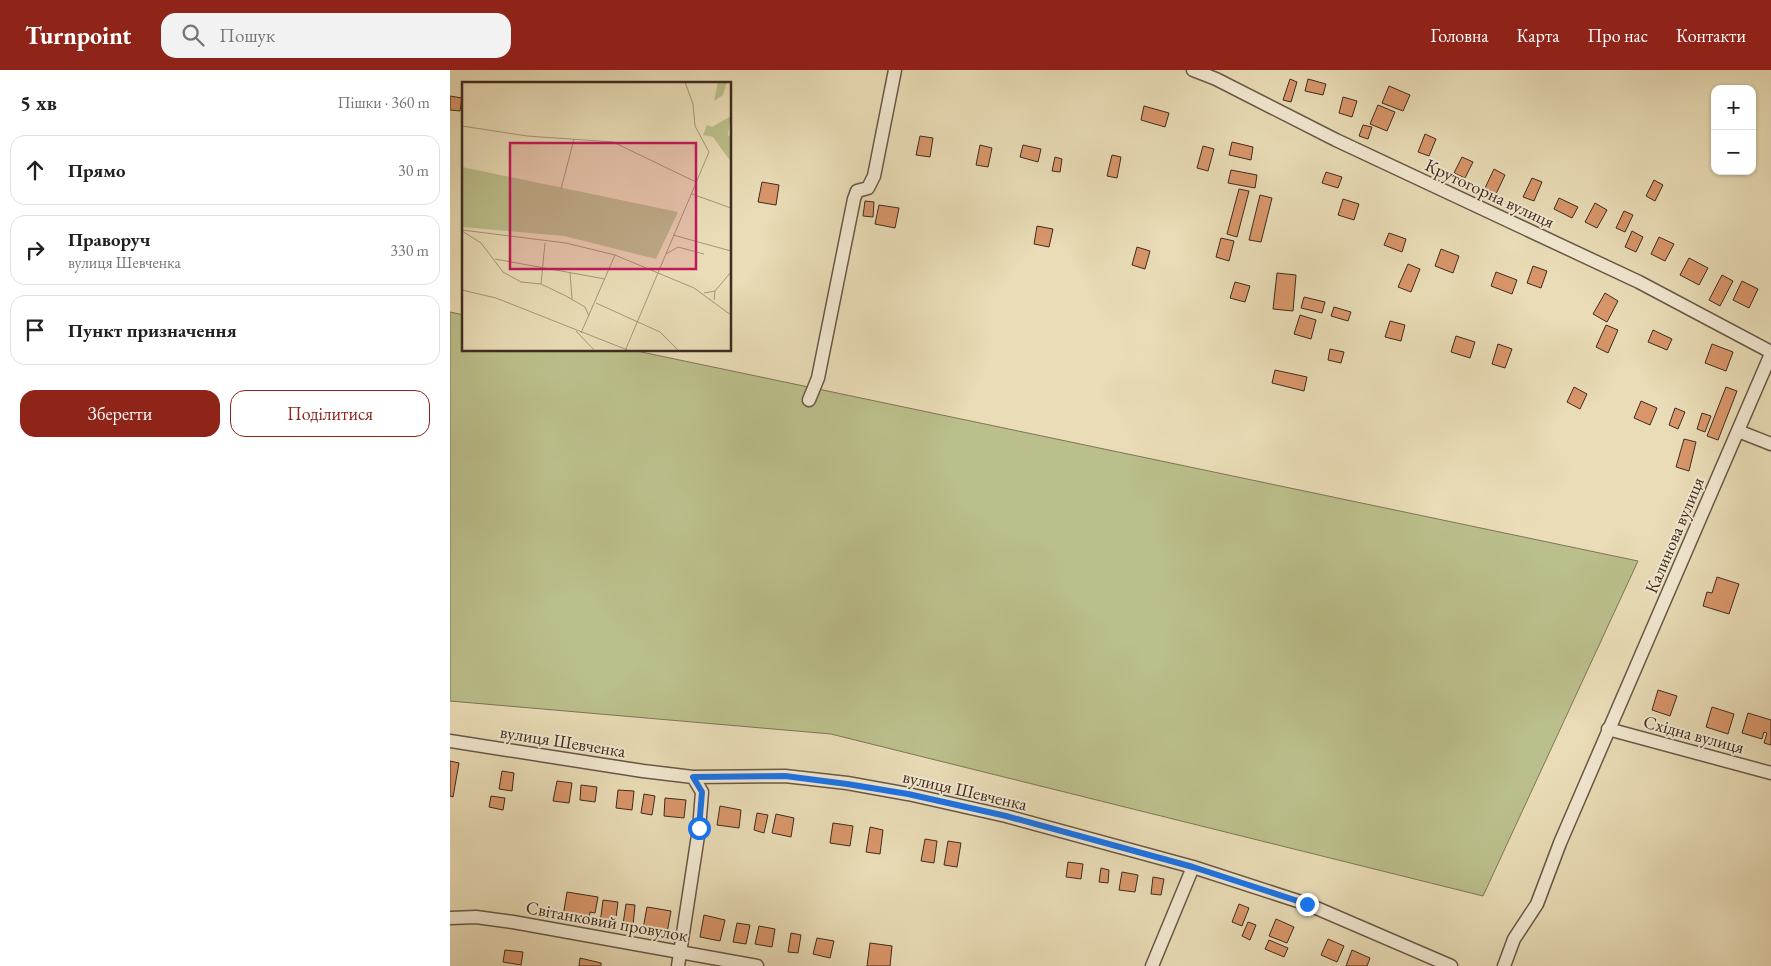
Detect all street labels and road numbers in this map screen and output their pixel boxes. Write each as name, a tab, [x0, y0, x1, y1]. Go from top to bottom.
street label: Крутогорна вулиця	[1422, 153, 1558, 233]
street label: Калинова вулиця	[1639, 473, 1709, 597]
street label: Східна вулиця	[1641, 709, 1747, 759]
street label: вулиця Шевченка	[499, 720, 628, 762]
street label: вулиця Шевченка	[901, 765, 1030, 816]
street label: Світанковий провулок	[524, 895, 690, 947]

